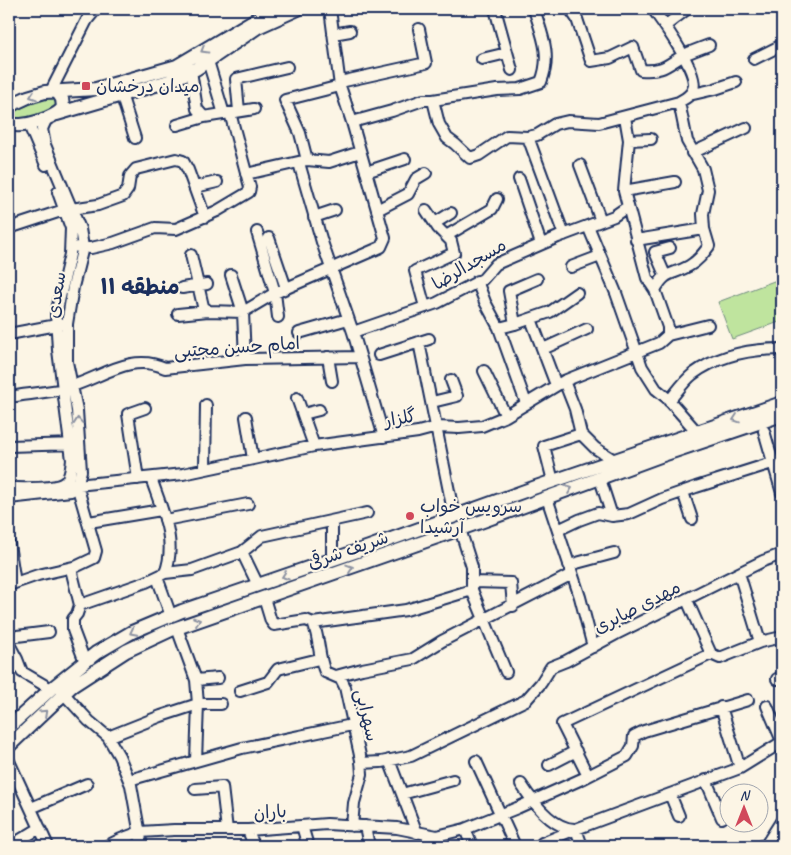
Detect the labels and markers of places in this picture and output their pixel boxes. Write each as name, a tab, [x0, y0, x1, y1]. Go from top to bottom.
place label: میدان درخشان	[96, 75, 199, 97]
marker: میدان درخشان	[80, 80, 92, 92]
place label: سرویس خواب آرشیدا	[420, 495, 522, 538]
marker: سرویس خواب آرشیدا	[404, 510, 416, 522]

